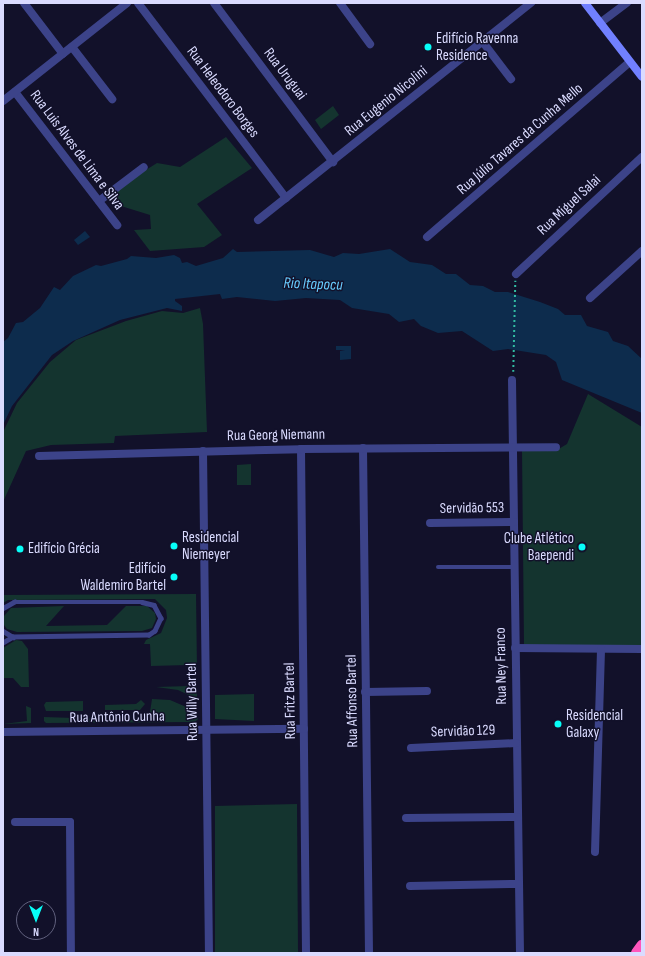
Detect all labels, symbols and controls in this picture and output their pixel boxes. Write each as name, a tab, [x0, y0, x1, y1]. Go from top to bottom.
place label: Edifício Ravenna Residence	[436, 29, 518, 64]
marker: Edifício Ravenna Residence	[423, 42, 433, 52]
street label: Rua Heleodoro Borges	[183, 43, 263, 141]
street label: Rua Uruguai	[260, 45, 310, 103]
street label: Rua Eugenio Nicolini	[341, 62, 431, 140]
street label: Rua Júlio Tavares da Cunha Mello	[453, 79, 587, 199]
street label: Rua Luis Alves de Lima e Silva	[26, 87, 128, 213]
street label: Rua Miguel Salai	[534, 171, 604, 239]
water label: Rio Itapocu	[283, 274, 343, 296]
street label: Rua Georg Niemann	[227, 425, 325, 445]
street label: Servidão 553	[440, 498, 504, 518]
place label: Residencial Niemeyer	[182, 528, 239, 563]
place label: Clube Atlético Baependi	[504, 529, 574, 564]
place label: Edifício Grécia	[28, 540, 100, 558]
marker: Residencial Niemeyer	[169, 541, 179, 551]
marker: Clube Atlético Baependi	[577, 542, 587, 552]
marker: Edifício Grécia	[15, 544, 25, 554]
place label: Edifício Waldemiro Bartel	[80, 559, 166, 594]
marker: Edifício Waldemiro Bartel	[169, 572, 179, 582]
street label: Rua Ney Franco	[491, 627, 511, 705]
street label: Rua Affonso Bartel	[342, 654, 362, 748]
street label: Rua Fritz Bartel	[280, 662, 300, 740]
street label: Rua Willy Bartel	[182, 663, 202, 741]
place label: Residencial Galaxy	[566, 706, 623, 741]
street label: Rua Antônio Cunha	[69, 707, 165, 727]
marker: Residencial Galaxy	[553, 719, 563, 729]
street label: Servidão 129	[431, 721, 495, 741]
north arrow	[16, 900, 56, 940]
text: N	[33, 925, 39, 938]

